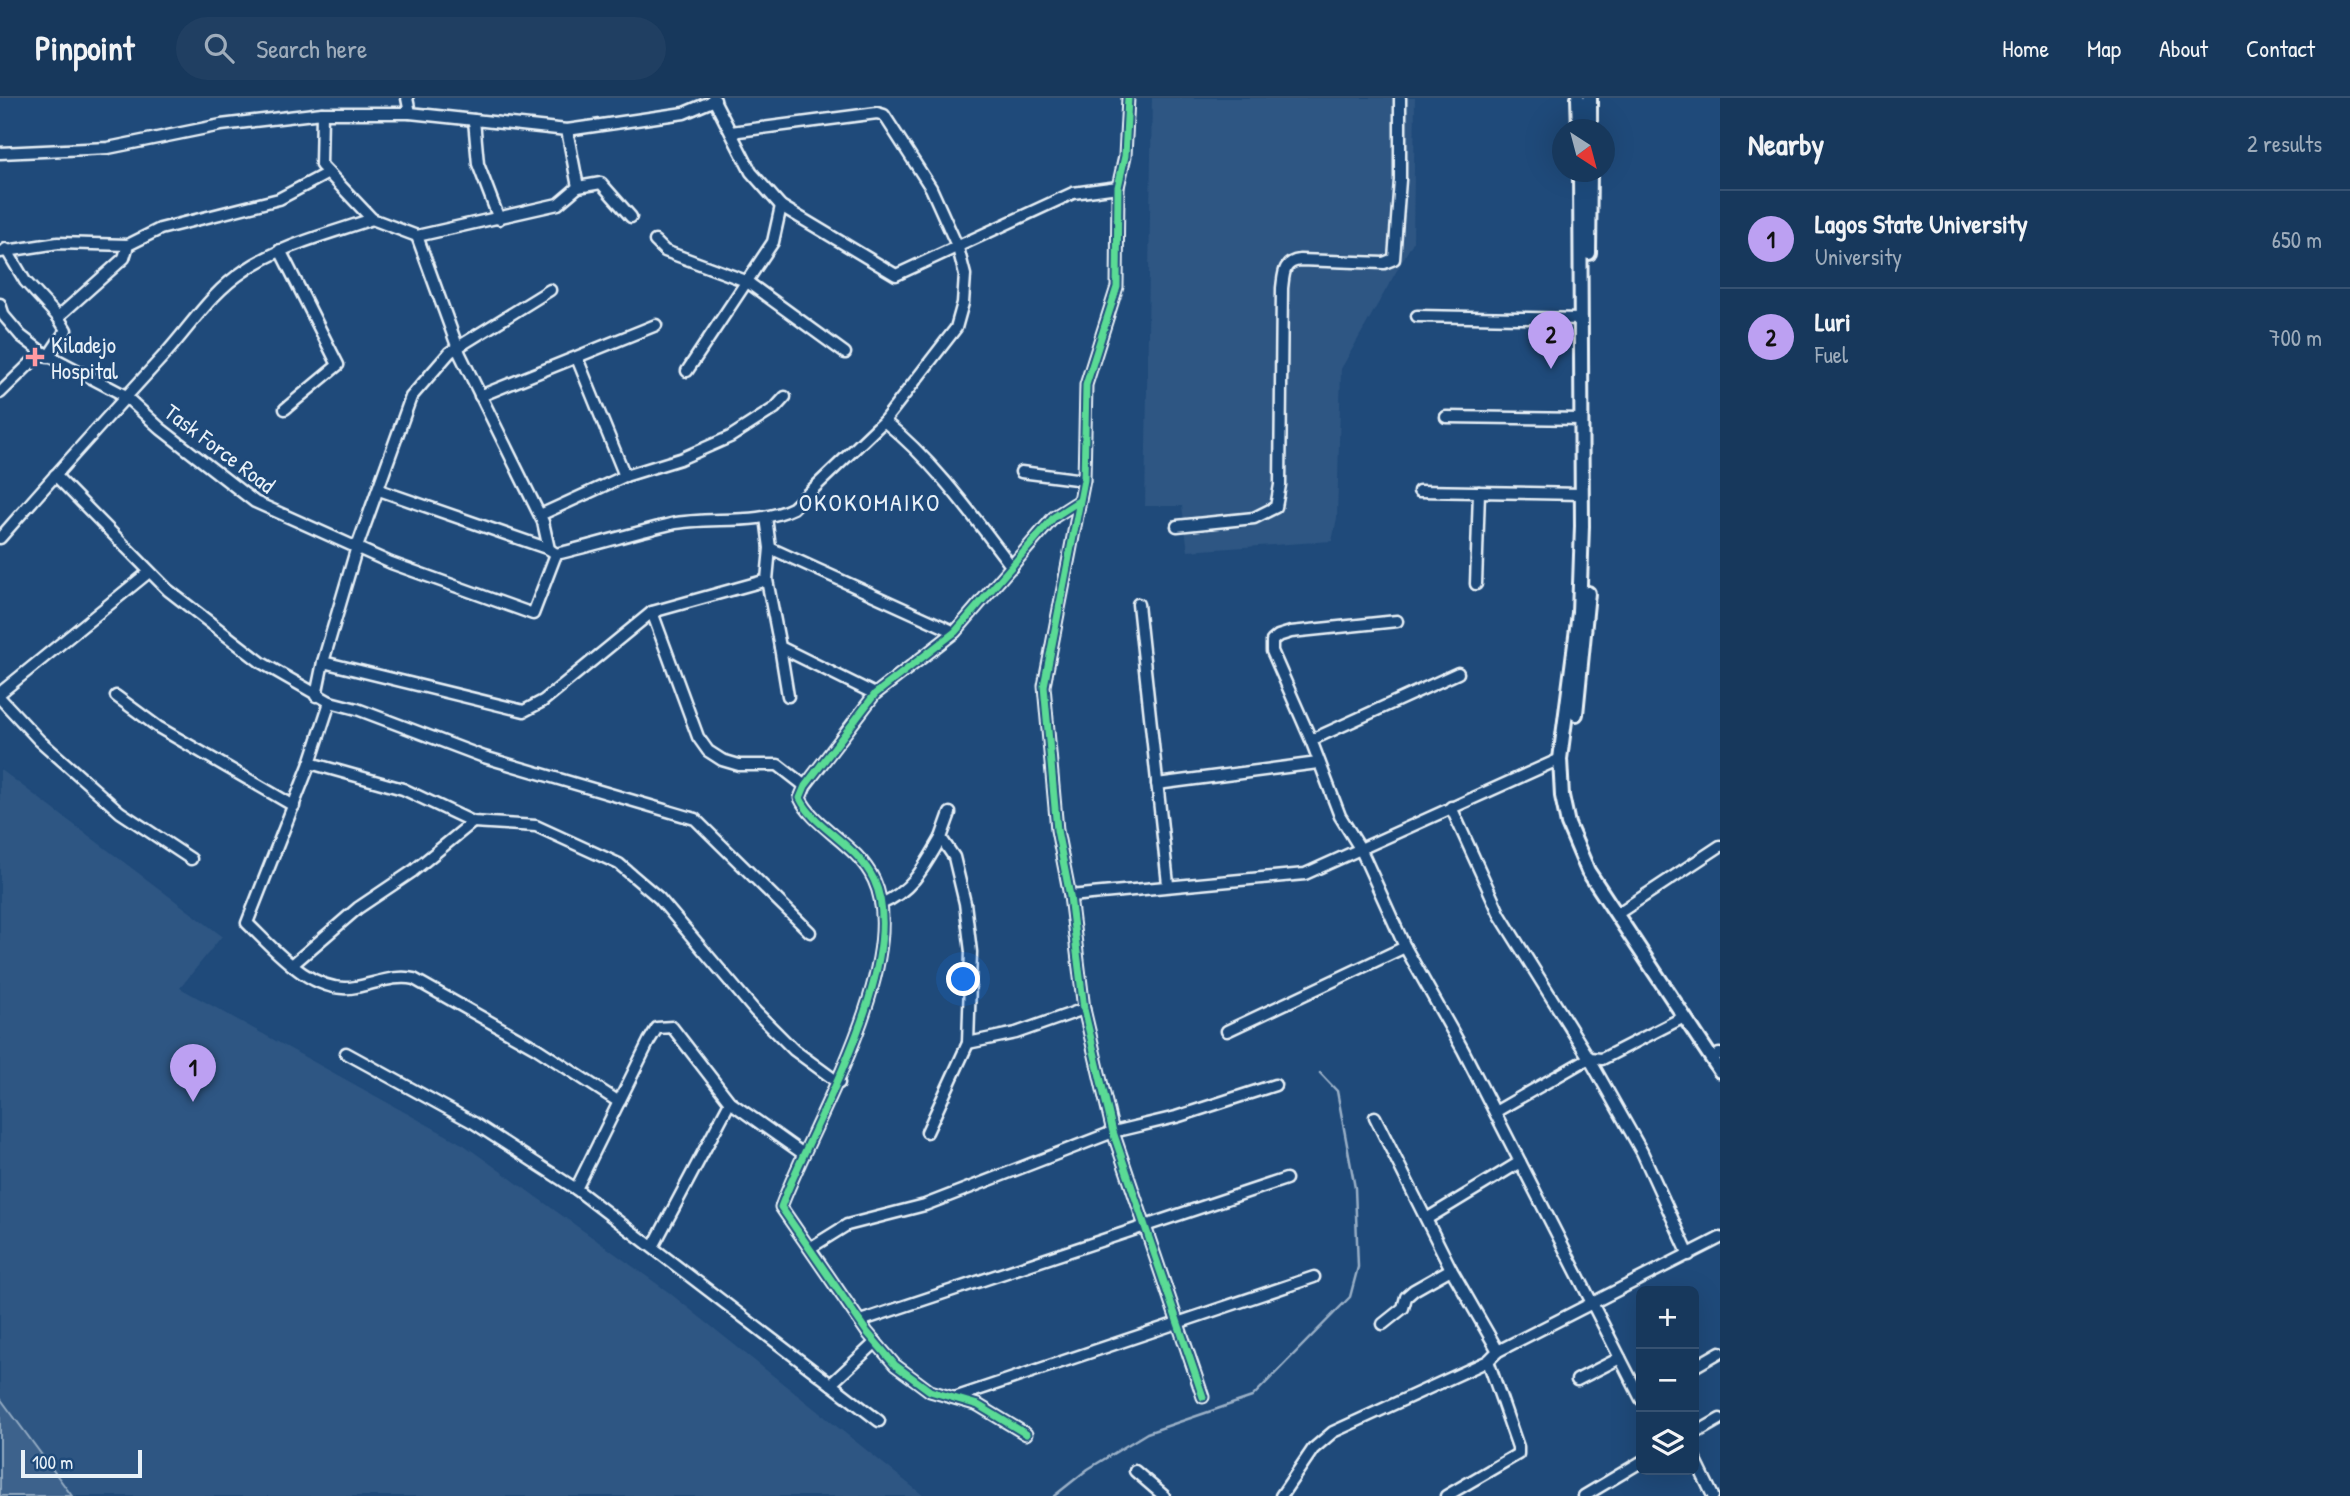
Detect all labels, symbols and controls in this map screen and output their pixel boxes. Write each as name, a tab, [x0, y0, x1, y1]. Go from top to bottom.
search box	[176, 17, 666, 80]
text: Pinpoint	[35, 26, 134, 70]
icon: search	[200, 29, 238, 67]
text: Search here	[256, 31, 367, 66]
text: Home	[2002, 32, 2049, 64]
text: Map	[2087, 32, 2121, 64]
text: About	[2159, 32, 2208, 64]
text: Contact	[2246, 32, 2315, 64]
north arrow	[1552, 119, 1615, 182]
text: Nearby	[1748, 124, 1824, 164]
text: 2 results	[2247, 128, 2322, 159]
text: Lagos State University	[1815, 206, 2028, 241]
text: 1	[1767, 224, 1775, 255]
text: 650 m	[2272, 224, 2322, 255]
text: University	[1815, 241, 1902, 272]
text: Luri	[1815, 304, 1851, 339]
pin: 2	[1528, 311, 1574, 369]
text: 2	[1766, 322, 1776, 353]
text: 700 m	[2269, 322, 2322, 353]
place label: Kiladejo Hospital	[51, 329, 119, 386]
text: Fuel	[1815, 339, 1848, 370]
marker: Kiladejo Hospital	[25, 347, 45, 367]
street label: Task Force Road	[158, 396, 282, 500]
district label: OKOKOMAIKO	[799, 486, 941, 518]
your location	[946, 962, 980, 996]
pin: 1	[170, 1044, 216, 1102]
map controls	[1636, 1286, 1699, 1475]
button: +	[1636, 1286, 1699, 1349]
button: −	[1636, 1349, 1699, 1412]
button: layers	[1636, 1412, 1699, 1475]
scale bar	[21, 1447, 142, 1479]
text: 100 m	[32, 1449, 73, 1475]

